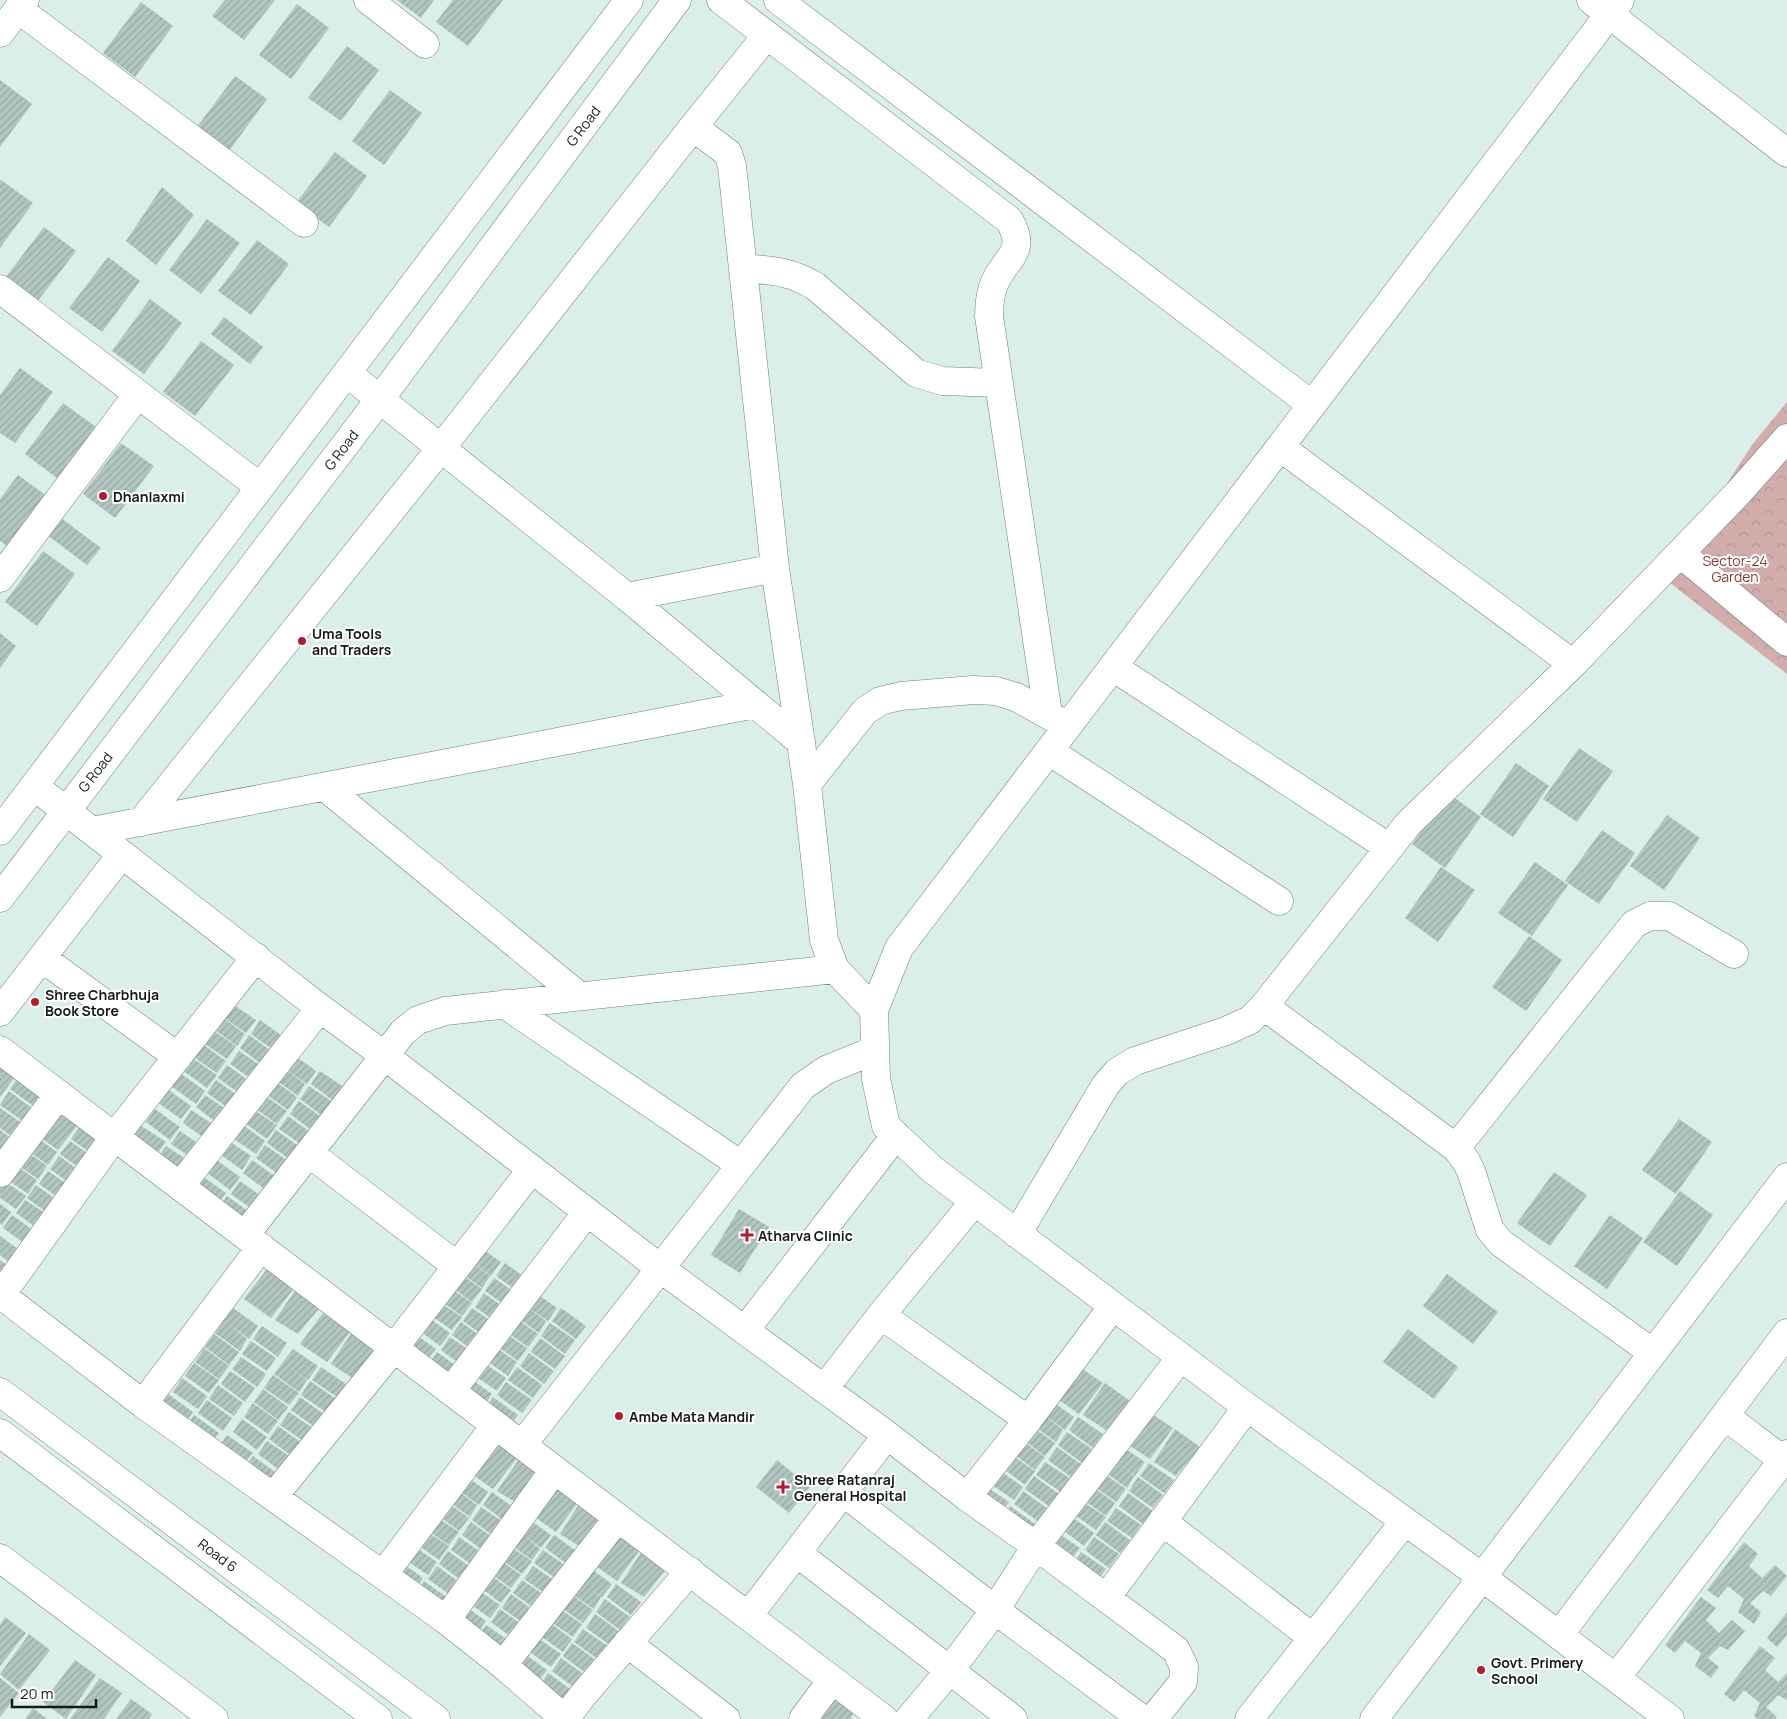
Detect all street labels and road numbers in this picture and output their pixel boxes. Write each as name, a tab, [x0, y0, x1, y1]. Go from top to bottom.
street label: G Road	[562, 102, 604, 150]
street label: G Road	[320, 426, 362, 474]
street label: G Road	[73, 748, 117, 796]
street label: Road 6	[194, 1534, 242, 1576]

